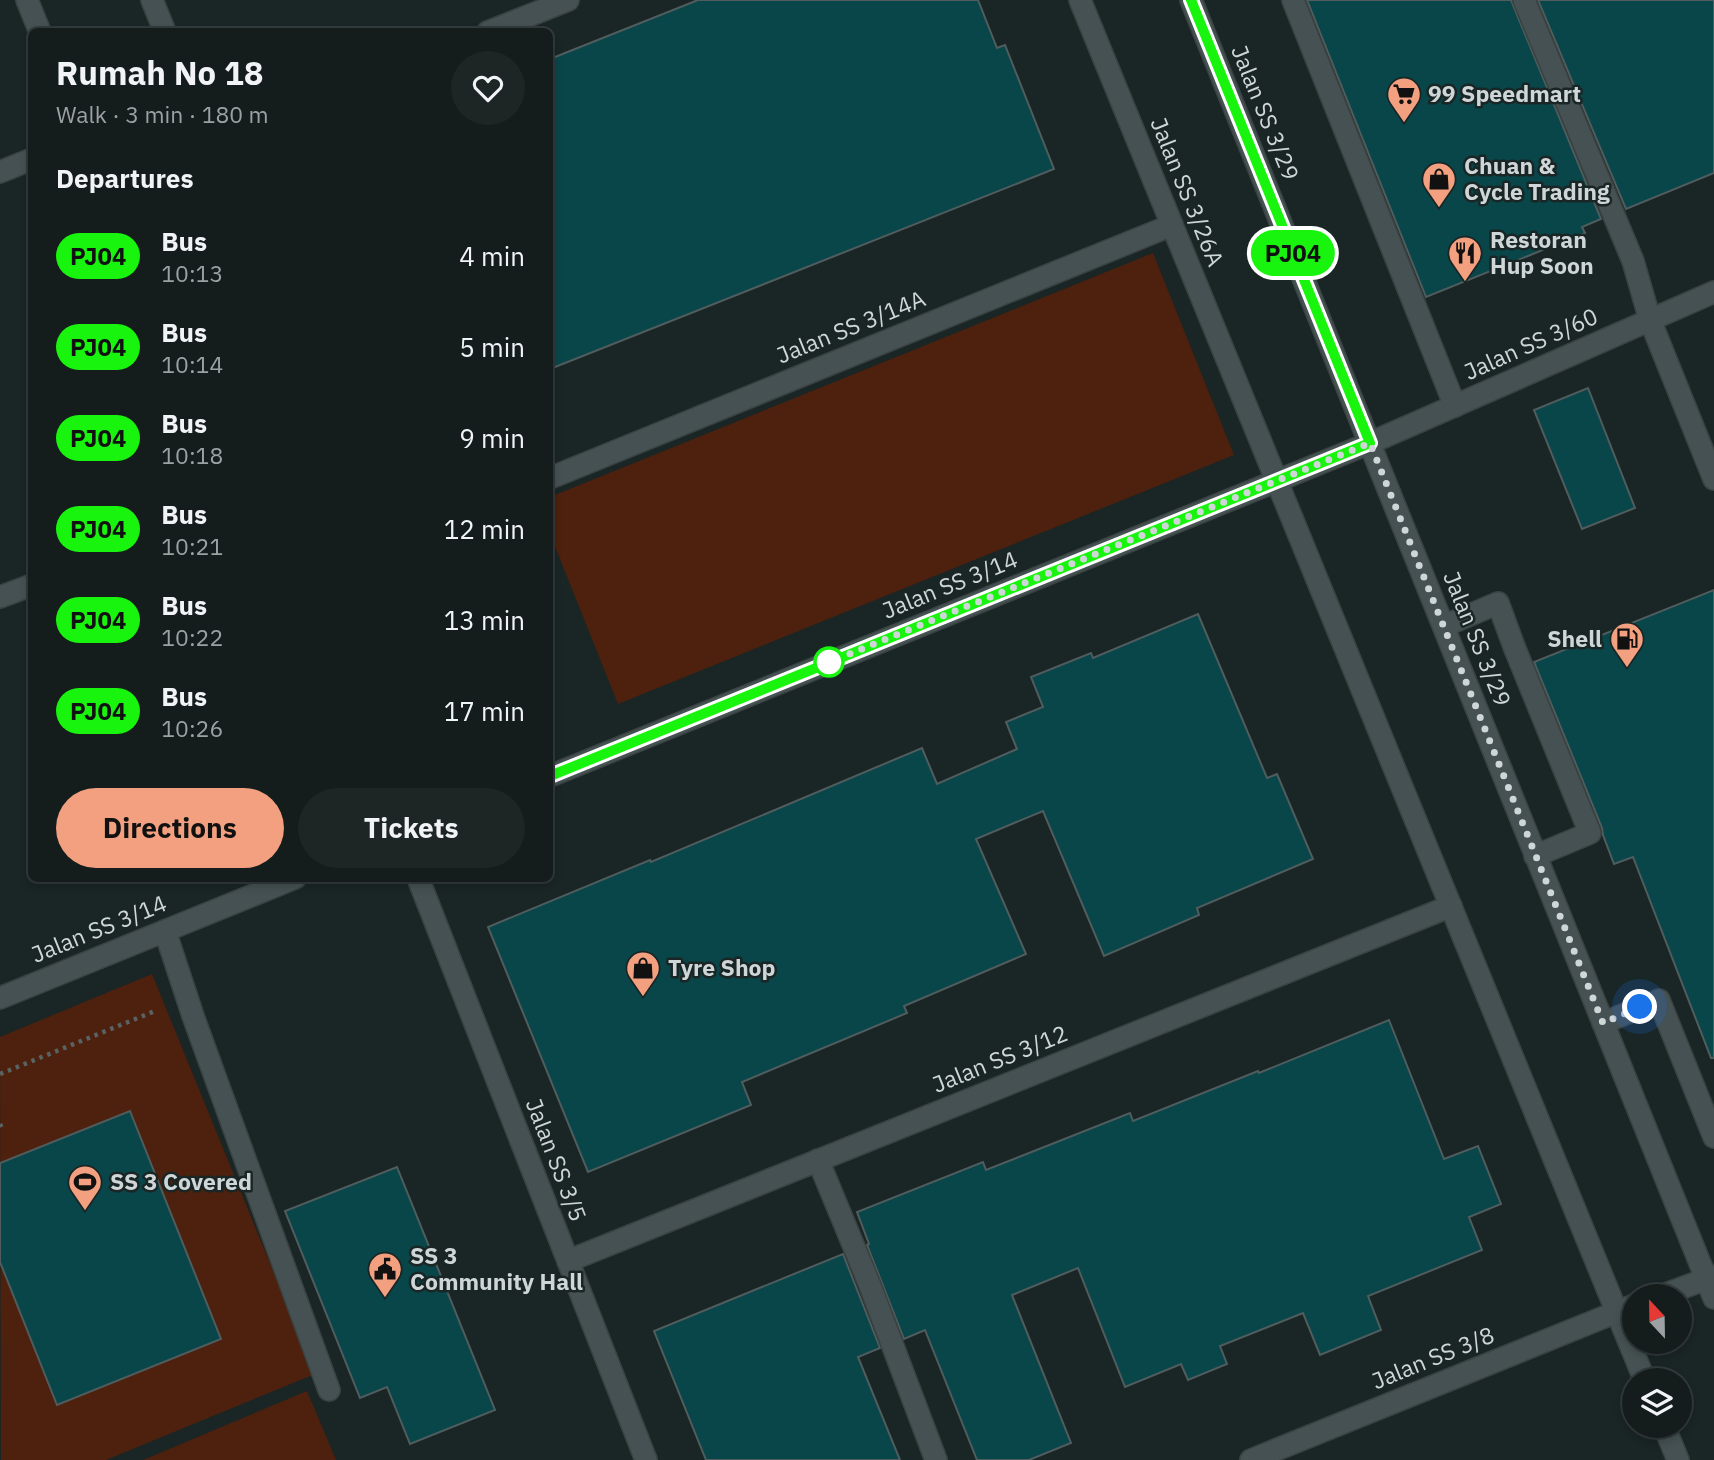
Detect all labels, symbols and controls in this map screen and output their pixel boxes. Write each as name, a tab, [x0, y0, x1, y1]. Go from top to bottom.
street label: Jalan SS 3/29	[1225, 41, 1307, 185]
text: Rumah No 18	[56, 51, 264, 94]
button: heart	[451, 51, 525, 125]
supermarket icon: 99 Speedmart	[1385, 75, 1423, 124]
place label: 99 Speedmart	[1428, 78, 1581, 108]
text: Walk · 3 min · 180 m	[56, 99, 269, 129]
street label: Jalan SS 3/26A	[1144, 113, 1232, 271]
place label: Chuan & Cycle Trading	[1464, 150, 1610, 206]
shop icon: Chuan & Cycle Trading	[1420, 160, 1458, 209]
text: Departures	[56, 161, 194, 195]
text: Bus	[161, 224, 207, 258]
place label: Restoran Hup Soon	[1490, 224, 1594, 280]
line badge: PJ04	[1244, 230, 1342, 276]
restaurant icon: Restoran Hup Soon	[1446, 234, 1484, 283]
text: PJ04	[1265, 237, 1321, 269]
text: 4 min	[459, 239, 525, 273]
text: PJ04	[70, 240, 126, 272]
text: 10:13	[161, 258, 223, 288]
street label: Jalan SS 3/14A	[772, 282, 930, 370]
street label: Jalan SS 3/60	[1459, 300, 1602, 386]
text: Bus	[161, 315, 207, 349]
text: 5 min	[459, 330, 525, 364]
text: PJ04	[70, 331, 126, 363]
text: 10:14	[161, 349, 223, 379]
text: Bus	[161, 406, 207, 440]
text: 9 min	[459, 421, 525, 455]
text: PJ04	[70, 422, 126, 454]
text: 10:18	[161, 440, 223, 470]
text: Bus	[161, 497, 207, 531]
text: 12 min	[444, 512, 525, 546]
text: PJ04	[70, 513, 126, 545]
text: 10:21	[161, 531, 223, 561]
street label: Jalan SS 3/14	[878, 543, 1022, 625]
street label: Jalan SS 3/29	[1437, 567, 1519, 711]
text: Bus	[161, 588, 207, 622]
text: 13 min	[444, 603, 525, 637]
text: PJ04	[70, 604, 126, 636]
fuel station icon: Shell	[1608, 620, 1646, 669]
text: 10:22	[161, 622, 223, 652]
place label: Shell	[1547, 623, 1602, 653]
unlabelled marker	[814, 647, 844, 677]
text: Bus	[161, 679, 207, 713]
text: 17 min	[444, 694, 525, 728]
text: PJ04	[70, 695, 126, 727]
text: 10:26	[161, 713, 223, 743]
button: Directions	[56, 788, 284, 868]
button: Tickets	[298, 788, 525, 868]
street label: Jalan SS 3/14	[27, 887, 171, 969]
shop icon: Tyre Shop	[624, 949, 662, 998]
place label: Tyre Shop	[668, 952, 776, 982]
your location	[1622, 989, 1657, 1024]
street label: Jalan SS 3/12	[928, 1017, 1072, 1099]
street label: Jalan SS 3/5	[520, 1094, 594, 1225]
sports icon: SS 3 Covered	[66, 1163, 104, 1212]
place label: SS 3 Covered	[110, 1166, 252, 1196]
place label: SS 3 Community Hall	[410, 1240, 583, 1296]
public building icon: SS 3 Community Hall	[366, 1250, 404, 1299]
north arrow	[1622, 1284, 1692, 1354]
map controls	[1622, 1284, 1692, 1438]
street label: Jalan SS 3/8	[1367, 1319, 1498, 1395]
button: layers	[1622, 1368, 1692, 1438]

